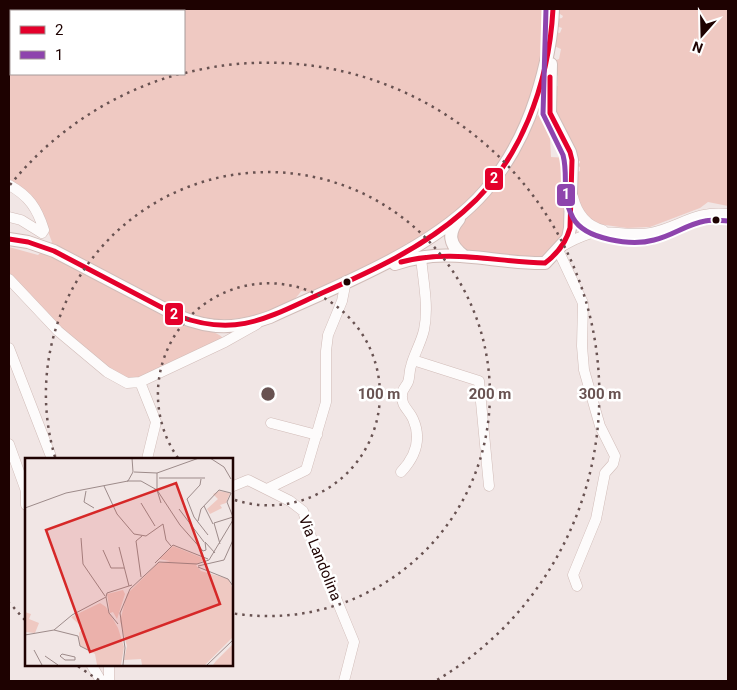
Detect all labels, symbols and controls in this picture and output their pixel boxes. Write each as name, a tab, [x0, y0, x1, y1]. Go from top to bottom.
legend	[10, 10, 185, 75]
north arrow	[677, 10, 727, 60]
text: 2	[55, 21, 63, 39]
text: N	[690, 38, 705, 56]
text: 1	[55, 46, 63, 64]
line badge: 2	[484, 167, 504, 191]
text: 2	[490, 170, 498, 186]
line badge: 1	[556, 183, 576, 207]
text: 1	[562, 186, 570, 202]
unlabelled marker	[711, 215, 721, 225]
unlabelled marker	[342, 277, 352, 287]
line badge: 2	[164, 302, 184, 326]
text: 2	[170, 306, 178, 322]
centre of rings	[259, 385, 277, 403]
text: 100 m	[358, 385, 400, 403]
text: 200 m	[469, 385, 511, 403]
text: 300 m	[579, 385, 621, 403]
inset map	[25, 458, 232, 665]
street label: Via Landolina	[295, 513, 345, 603]

